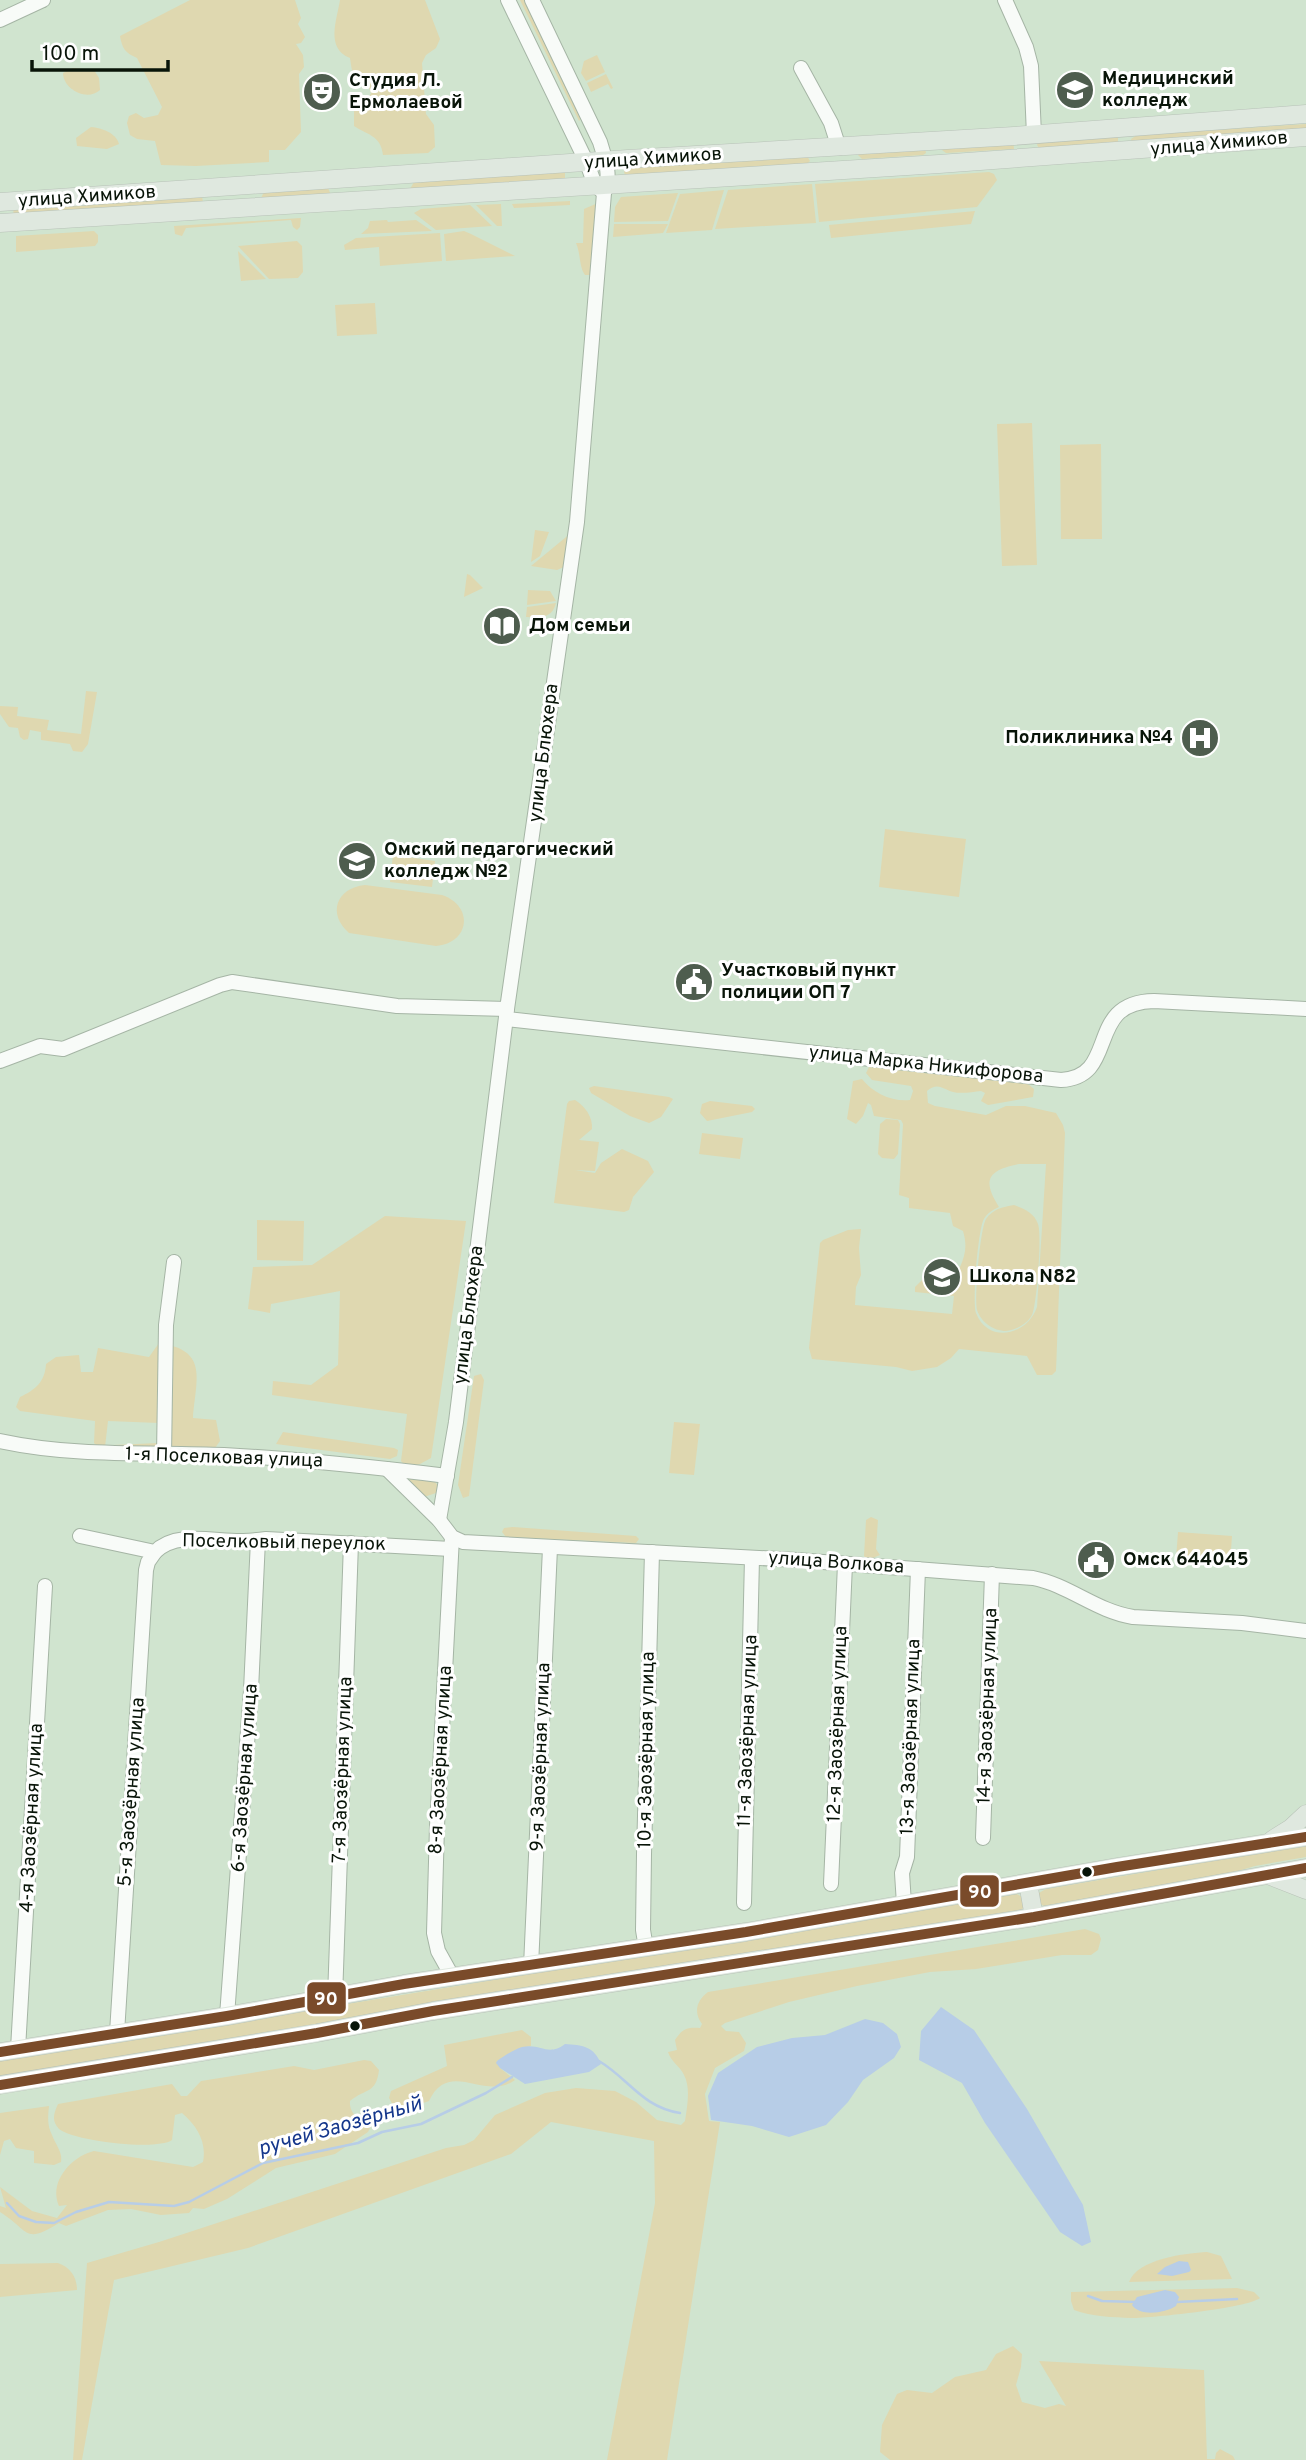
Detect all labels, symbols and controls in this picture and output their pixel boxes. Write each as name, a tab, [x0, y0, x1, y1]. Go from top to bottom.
scale bar	[32, 28, 168, 72]
text: 100 m	[42, 41, 99, 68]
place label: Медицинский колледж	[1102, 67, 1234, 113]
place label: Студия Л. Ермолаевой	[349, 69, 463, 115]
school or university icon: Медицинский колледж	[1054, 69, 1096, 111]
theatre icon: Студия Л. Ермолаевой	[301, 71, 343, 113]
street label: улица Химиков	[1149, 126, 1289, 162]
street label: улица Химиков	[583, 142, 723, 176]
street label: улица Химиков	[17, 180, 157, 214]
library icon: Дом семьи	[481, 605, 523, 647]
place label: Дом семьи	[529, 614, 631, 638]
street label: улица Блюхера	[524, 682, 564, 824]
hospital icon: Поликлиника №4	[1179, 717, 1221, 759]
place label: Поликлиника №4	[1005, 726, 1173, 750]
place label: Омский педагогический колледж №2	[384, 838, 614, 884]
school or university icon: Омский педагогический колледж №2	[336, 840, 378, 882]
place label: Участковый пункт полиции ОП 7	[721, 959, 896, 1005]
public building icon: Участковый пункт полиции ОП 7	[673, 961, 715, 1003]
street label: улица Марка Никифорова	[808, 1041, 1044, 1089]
street label: улица Блюхера	[449, 1244, 489, 1386]
school or university icon: Школа N82	[921, 1256, 963, 1298]
place label: Школа N82	[969, 1265, 1076, 1289]
street label: 1-я Поселковая улица	[125, 1443, 323, 1473]
street label: Поселковый переулок	[182, 1529, 386, 1557]
public building icon: Омск 644045	[1075, 1539, 1117, 1581]
street label: улица Волкова	[767, 1546, 905, 1580]
place label: Омск 644045	[1123, 1548, 1249, 1572]
street label: 14-я Заозёрная улица	[973, 1607, 1003, 1805]
street label: 12-я Заозёрная улица	[823, 1625, 853, 1823]
street label: 11-я Заозёрная улица	[733, 1634, 763, 1828]
street label: 13-я Заозёрная улица	[896, 1639, 926, 1835]
street label: 10-я Заозёрная улица	[633, 1651, 661, 1849]
street label: 9-я Заозёрная улица	[526, 1662, 556, 1852]
street label: 8-я Заозёрная улица	[424, 1665, 458, 1855]
street label: 7-я Заозёрная улица	[328, 1676, 358, 1864]
street label: 6-я Заозёрная улица	[226, 1683, 264, 1873]
street label: 5-я Заозёрная улица	[113, 1697, 151, 1887]
street label: 4-я Заозёрная улица	[15, 1723, 49, 1913]
unlabelled marker	[1080, 1865, 1094, 1879]
line badge: 90	[959, 1874, 1000, 1908]
text: 90	[968, 1881, 992, 1905]
line badge: 90	[306, 1981, 347, 2015]
text: 90	[314, 1988, 338, 2012]
unlabelled marker	[348, 2019, 362, 2033]
water label: ручей Заозёрный	[255, 2090, 426, 2163]

